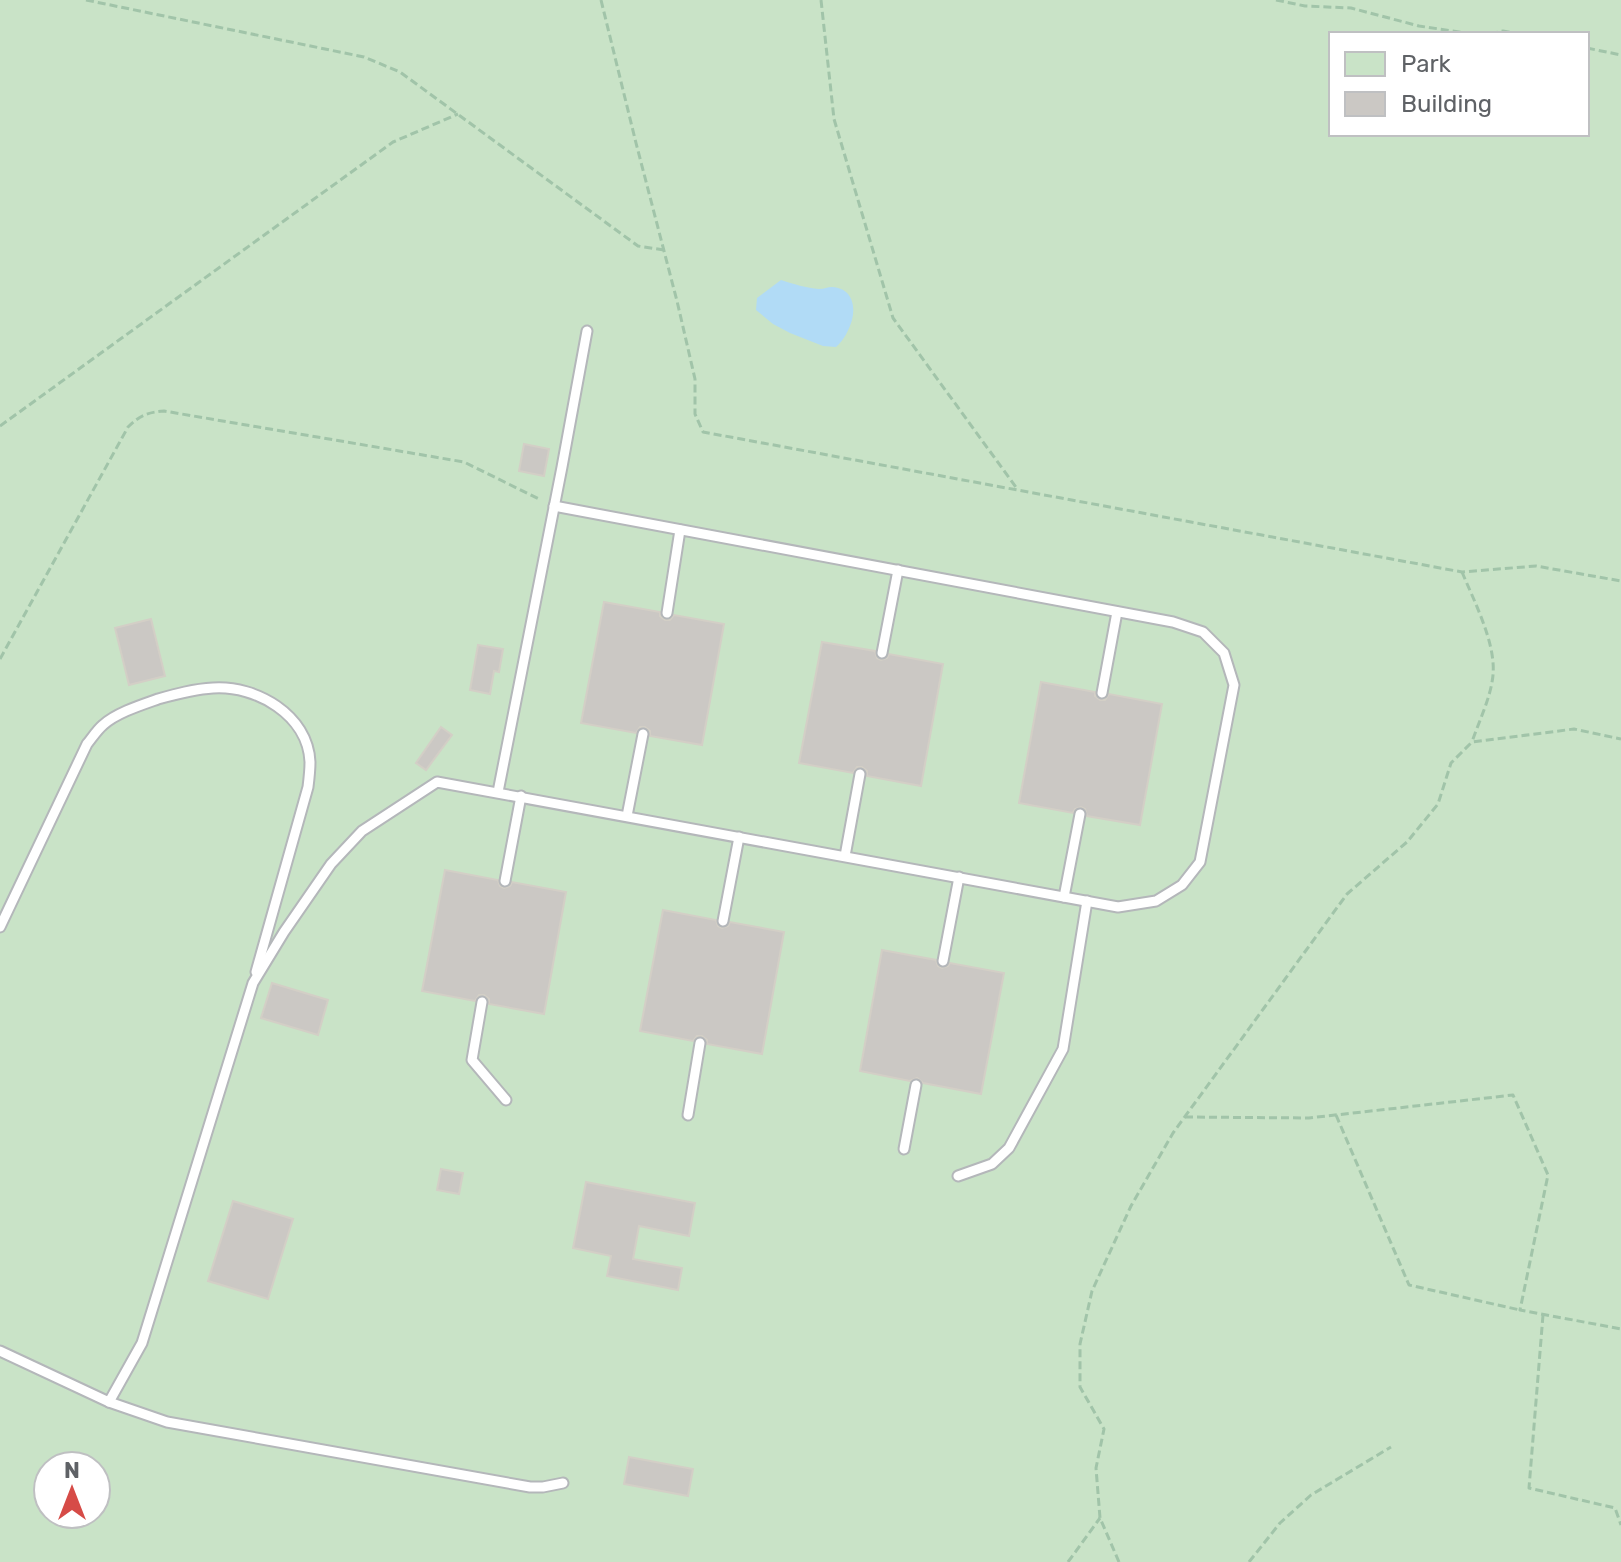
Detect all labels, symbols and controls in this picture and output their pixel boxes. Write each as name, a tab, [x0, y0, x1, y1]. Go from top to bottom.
legend	[1329, 32, 1589, 136]
text: Park	[1401, 50, 1452, 78]
text: Building	[1401, 90, 1492, 118]
north arrow	[32, 1450, 112, 1530]
text: N	[64, 1457, 80, 1484]

